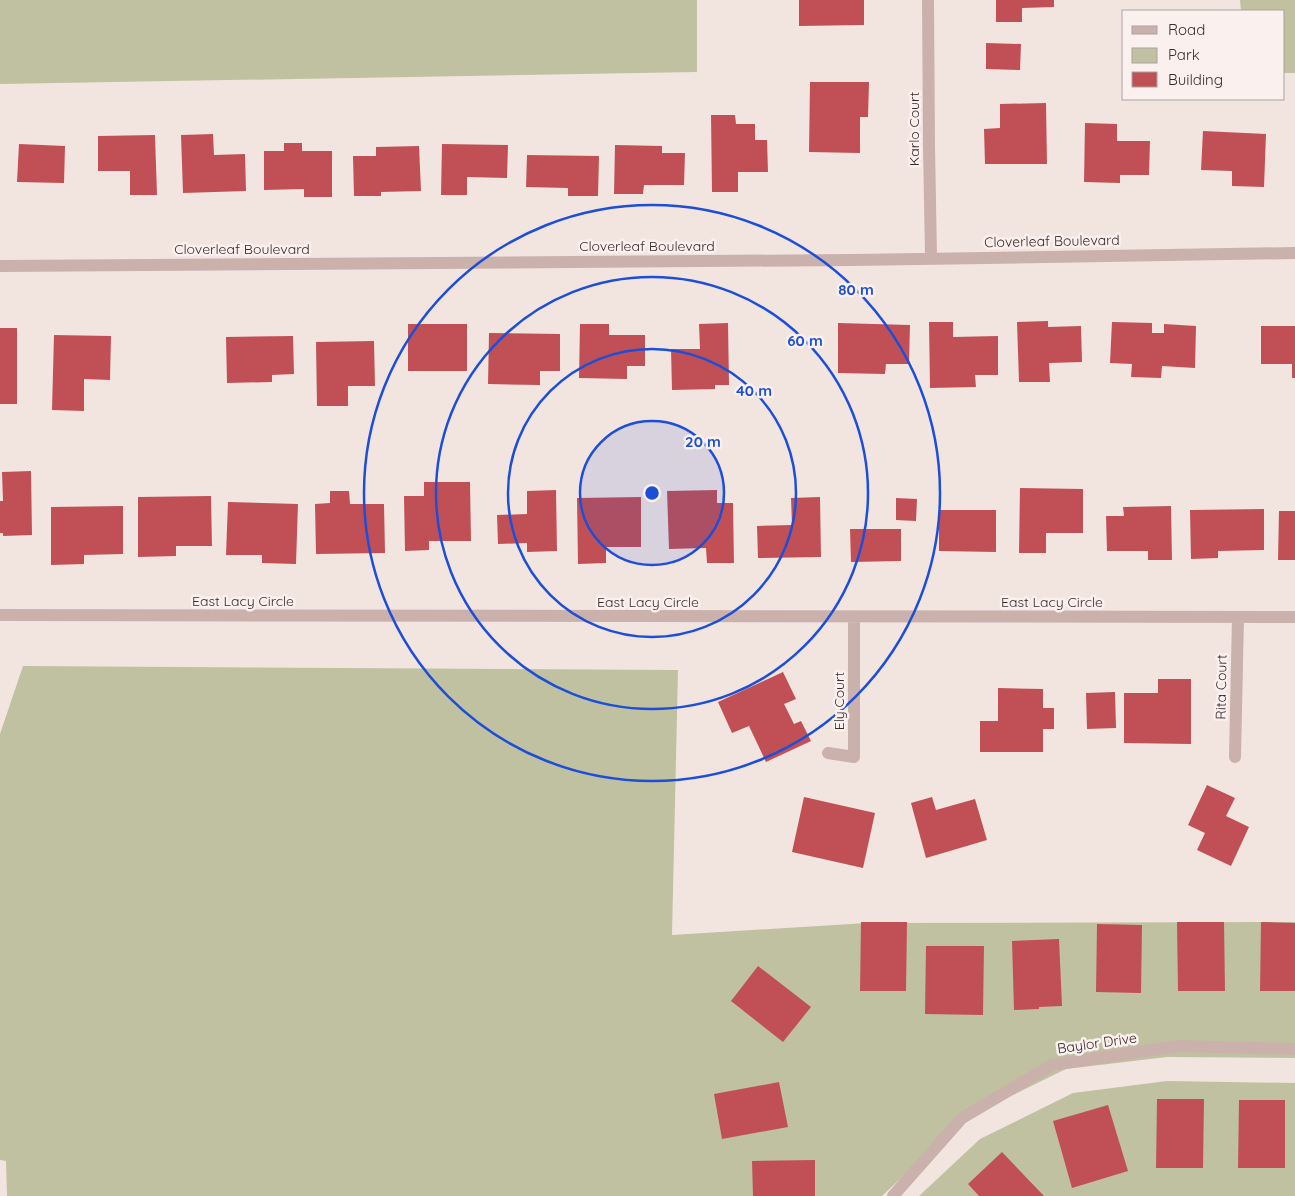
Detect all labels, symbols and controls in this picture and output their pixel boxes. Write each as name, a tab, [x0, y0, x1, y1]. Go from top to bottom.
legend	[1122, 10, 1285, 100]
text: Road	[1168, 20, 1205, 39]
text: Park	[1168, 45, 1200, 64]
text: Building	[1168, 70, 1223, 89]
street label: Karlo Court	[905, 92, 923, 166]
street label: Cloverleaf Boulevard	[984, 231, 1120, 251]
street label: Cloverleaf Boulevard	[579, 237, 715, 255]
street label: Cloverleaf Boulevard	[174, 240, 310, 258]
text: 80 m	[838, 280, 874, 299]
text: 60 m	[787, 331, 823, 350]
text: 40 m	[736, 381, 772, 400]
text: 20 m	[685, 432, 721, 451]
centre of rings	[643, 484, 661, 502]
street label: East Lacy Circle	[192, 592, 294, 610]
street label: East Lacy Circle	[597, 593, 699, 611]
street label: East Lacy Circle	[1001, 593, 1103, 611]
street label: Rita Court	[1211, 654, 1231, 720]
street label: Ely Court	[830, 672, 848, 730]
street label: Baylor Drive	[1056, 1029, 1138, 1057]

